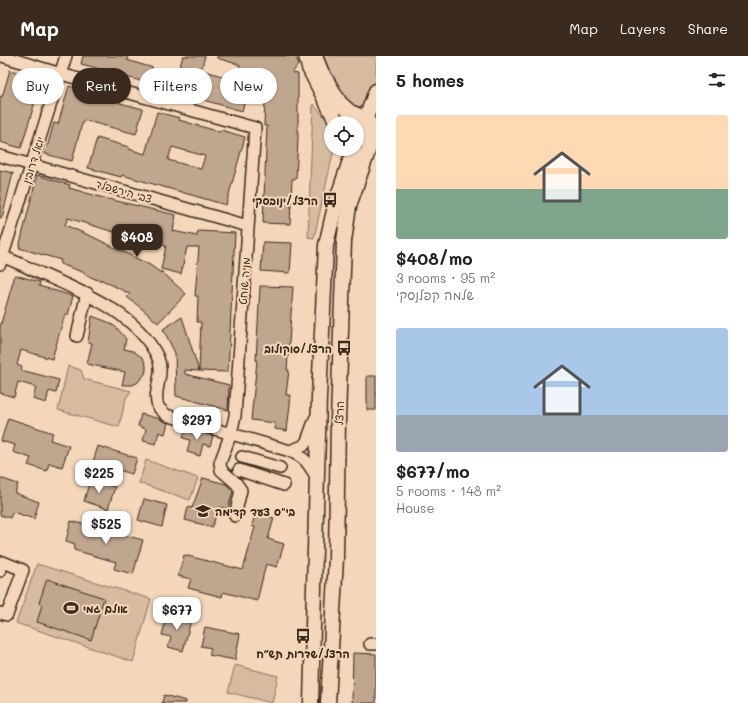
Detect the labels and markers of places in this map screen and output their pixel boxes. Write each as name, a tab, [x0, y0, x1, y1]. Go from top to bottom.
bus stop icon: הרצל/ינובסקי	[321, 191, 339, 209]
place label: הרצל/ינובסקי	[252, 193, 318, 208]
pin: $408	[113, 224, 161, 258]
bus stop icon: הרצל/סוקולוב	[335, 339, 353, 357]
place label: הרצל/סוקולוב	[263, 341, 332, 357]
pin: $297	[173, 407, 221, 441]
pin: $225	[75, 460, 123, 494]
school or university icon: בי"ס צעד קדימה	[194, 502, 212, 520]
place label: בי"ס צעד קדימה	[215, 504, 295, 519]
pin: $525	[82, 511, 130, 545]
pin: $677	[153, 597, 201, 631]
sports icon: אולם גמי	[62, 599, 80, 617]
place label: אולם גמי	[83, 601, 128, 616]
bus stop icon: הרצל/שדרות תש״ח	[294, 627, 312, 645]
place label: הרצל/שדרות תש״ח	[256, 646, 350, 661]

